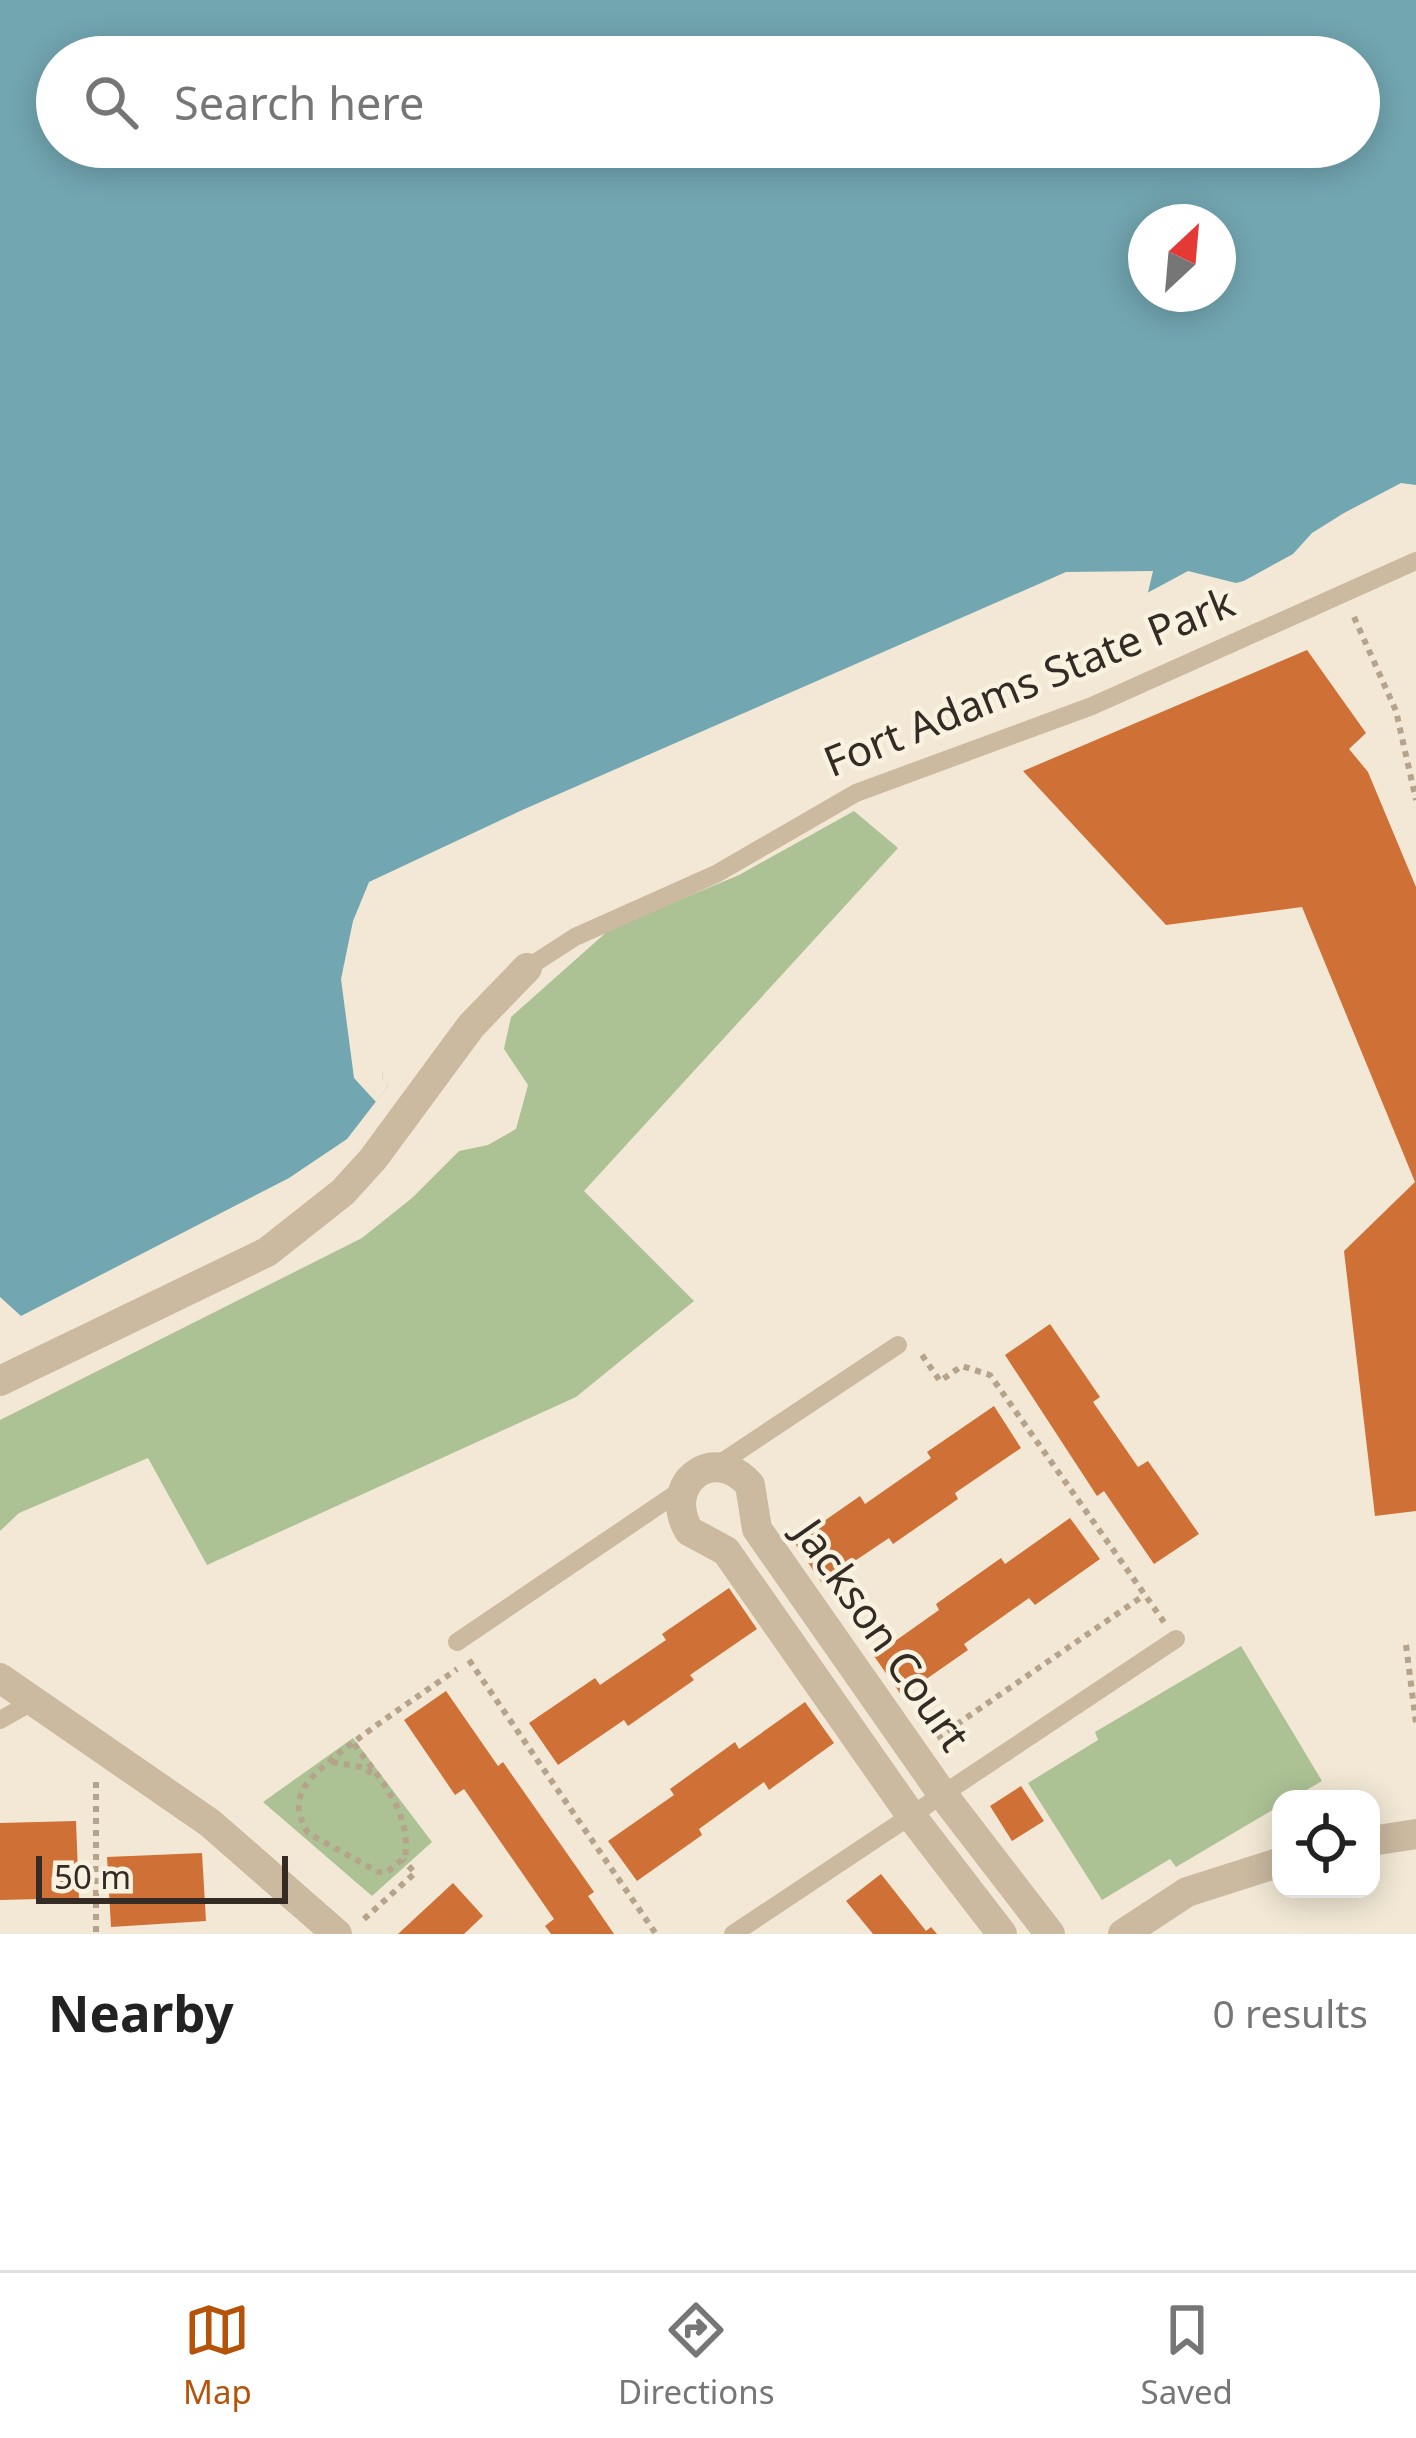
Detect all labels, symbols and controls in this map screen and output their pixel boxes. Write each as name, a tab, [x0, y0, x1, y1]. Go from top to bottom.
search box	[36, 36, 1380, 168]
icon: search	[78, 69, 144, 135]
text: Search here	[174, 72, 424, 133]
north arrow	[1128, 204, 1236, 312]
street label: Fort Adams State Park	[815, 572, 1242, 789]
street label: Jackson Court	[780, 1504, 984, 1761]
map controls	[1272, 1790, 1380, 1898]
button: locate	[1272, 1790, 1380, 1898]
scale bar	[36, 1850, 288, 1903]
text: 50 m	[54, 1854, 131, 1899]
text: Nearby	[48, 1977, 234, 2047]
text: 0 results	[1213, 1986, 1368, 2039]
tab: Map	[183, 2297, 252, 2414]
tab: Directions	[618, 2297, 775, 2414]
tab: Saved	[1141, 2297, 1233, 2414]

